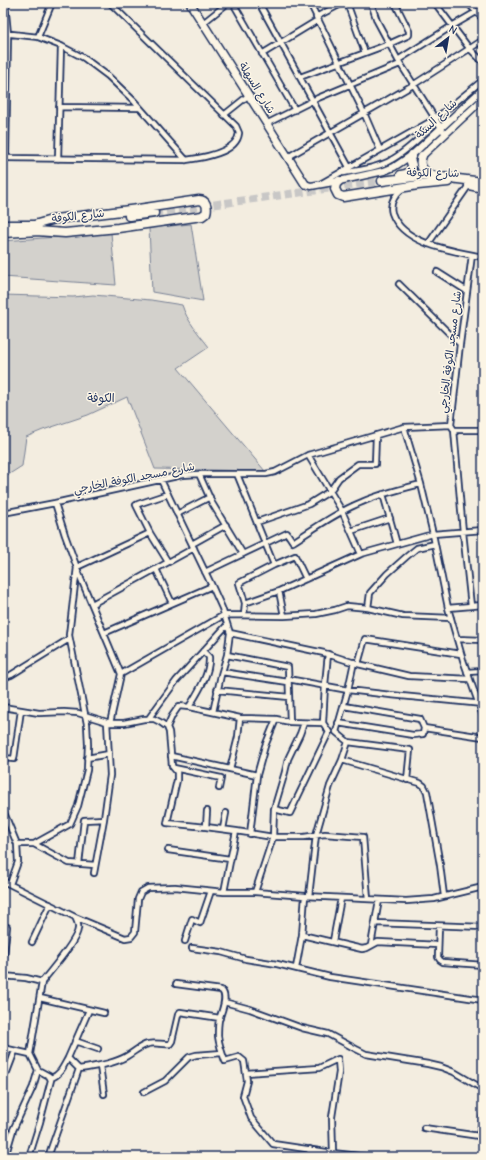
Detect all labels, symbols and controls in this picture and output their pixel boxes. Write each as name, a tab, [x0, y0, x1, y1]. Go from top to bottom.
north arrow	[428, 18, 468, 58]
text: N	[446, 22, 459, 37]
street label: شارع السهلة	[234, 60, 278, 117]
street label: شارع السكة	[413, 96, 461, 143]
street label: شارع الكوفة	[406, 166, 460, 182]
street label: شارع الكوفة	[51, 207, 105, 227]
street label: شارع مسجد الكوفة الخارجي	[436, 290, 468, 414]
district label: الكوفة	[87, 391, 115, 406]
street label: شارع مسجد الكوفة الخارجي	[72, 460, 196, 500]

